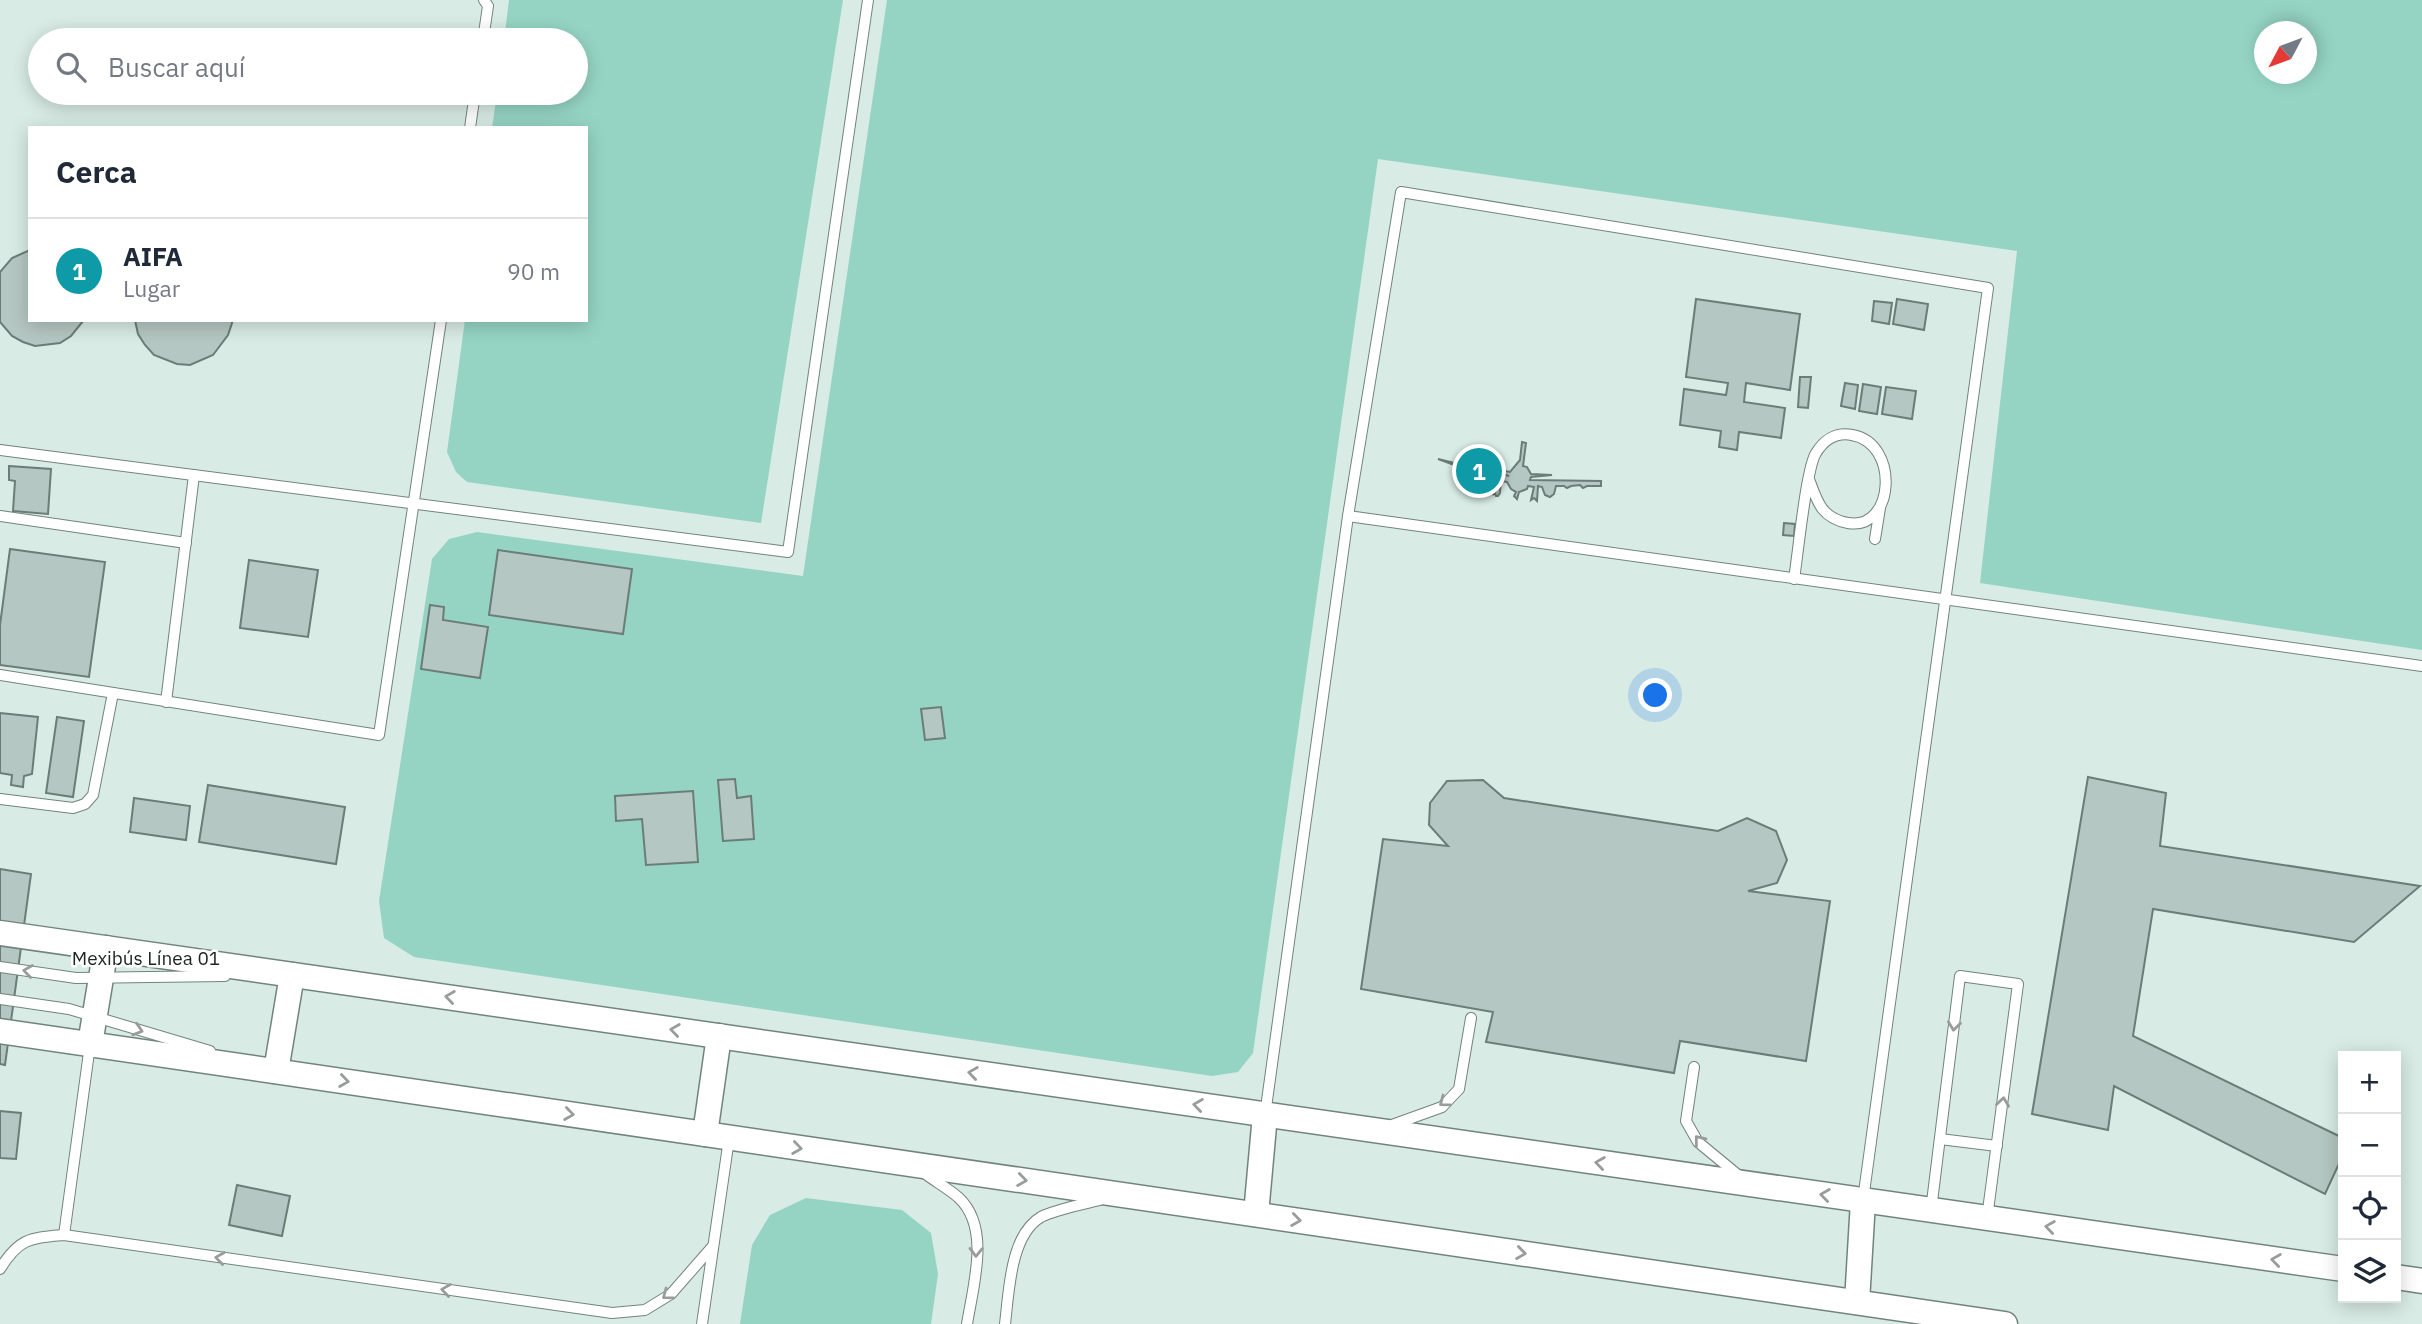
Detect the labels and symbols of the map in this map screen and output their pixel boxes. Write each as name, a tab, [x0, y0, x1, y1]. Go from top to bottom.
north arrow	[2254, 21, 2317, 84]
pin: 1	[1456, 445, 1502, 497]
your location	[1638, 678, 1672, 712]
street label: Mexibús Línea 01	[72, 946, 220, 970]
one-way arrow	[22, 964, 34, 979]
one-way arrow	[444, 990, 455, 1005]
one-way arrow	[1947, 1020, 1962, 1031]
one-way arrow	[132, 1021, 144, 1036]
one-way arrow	[669, 1023, 681, 1038]
one-way arrow	[967, 1065, 979, 1080]
one-way arrow	[338, 1073, 350, 1088]
one-way arrow	[1439, 1094, 1451, 1106]
one-way arrow	[1995, 1096, 2010, 1108]
one-way arrow	[1192, 1098, 1204, 1113]
one-way arrow	[563, 1106, 575, 1121]
one-way arrow	[1694, 1135, 1707, 1147]
one-way arrow	[791, 1140, 803, 1155]
one-way arrow	[1594, 1156, 1606, 1171]
one-way arrow	[1016, 1173, 1028, 1188]
one-way arrow	[1819, 1188, 1831, 1203]
one-way arrow	[1290, 1212, 1302, 1227]
one-way arrow	[2045, 1220, 2056, 1235]
one-way arrow	[1515, 1245, 1527, 1260]
one-way arrow	[968, 1247, 984, 1257]
one-way arrow	[215, 1250, 226, 1265]
one-way arrow	[2270, 1252, 2282, 1267]
one-way arrow	[440, 1282, 452, 1297]
one-way arrow	[662, 1287, 674, 1300]

